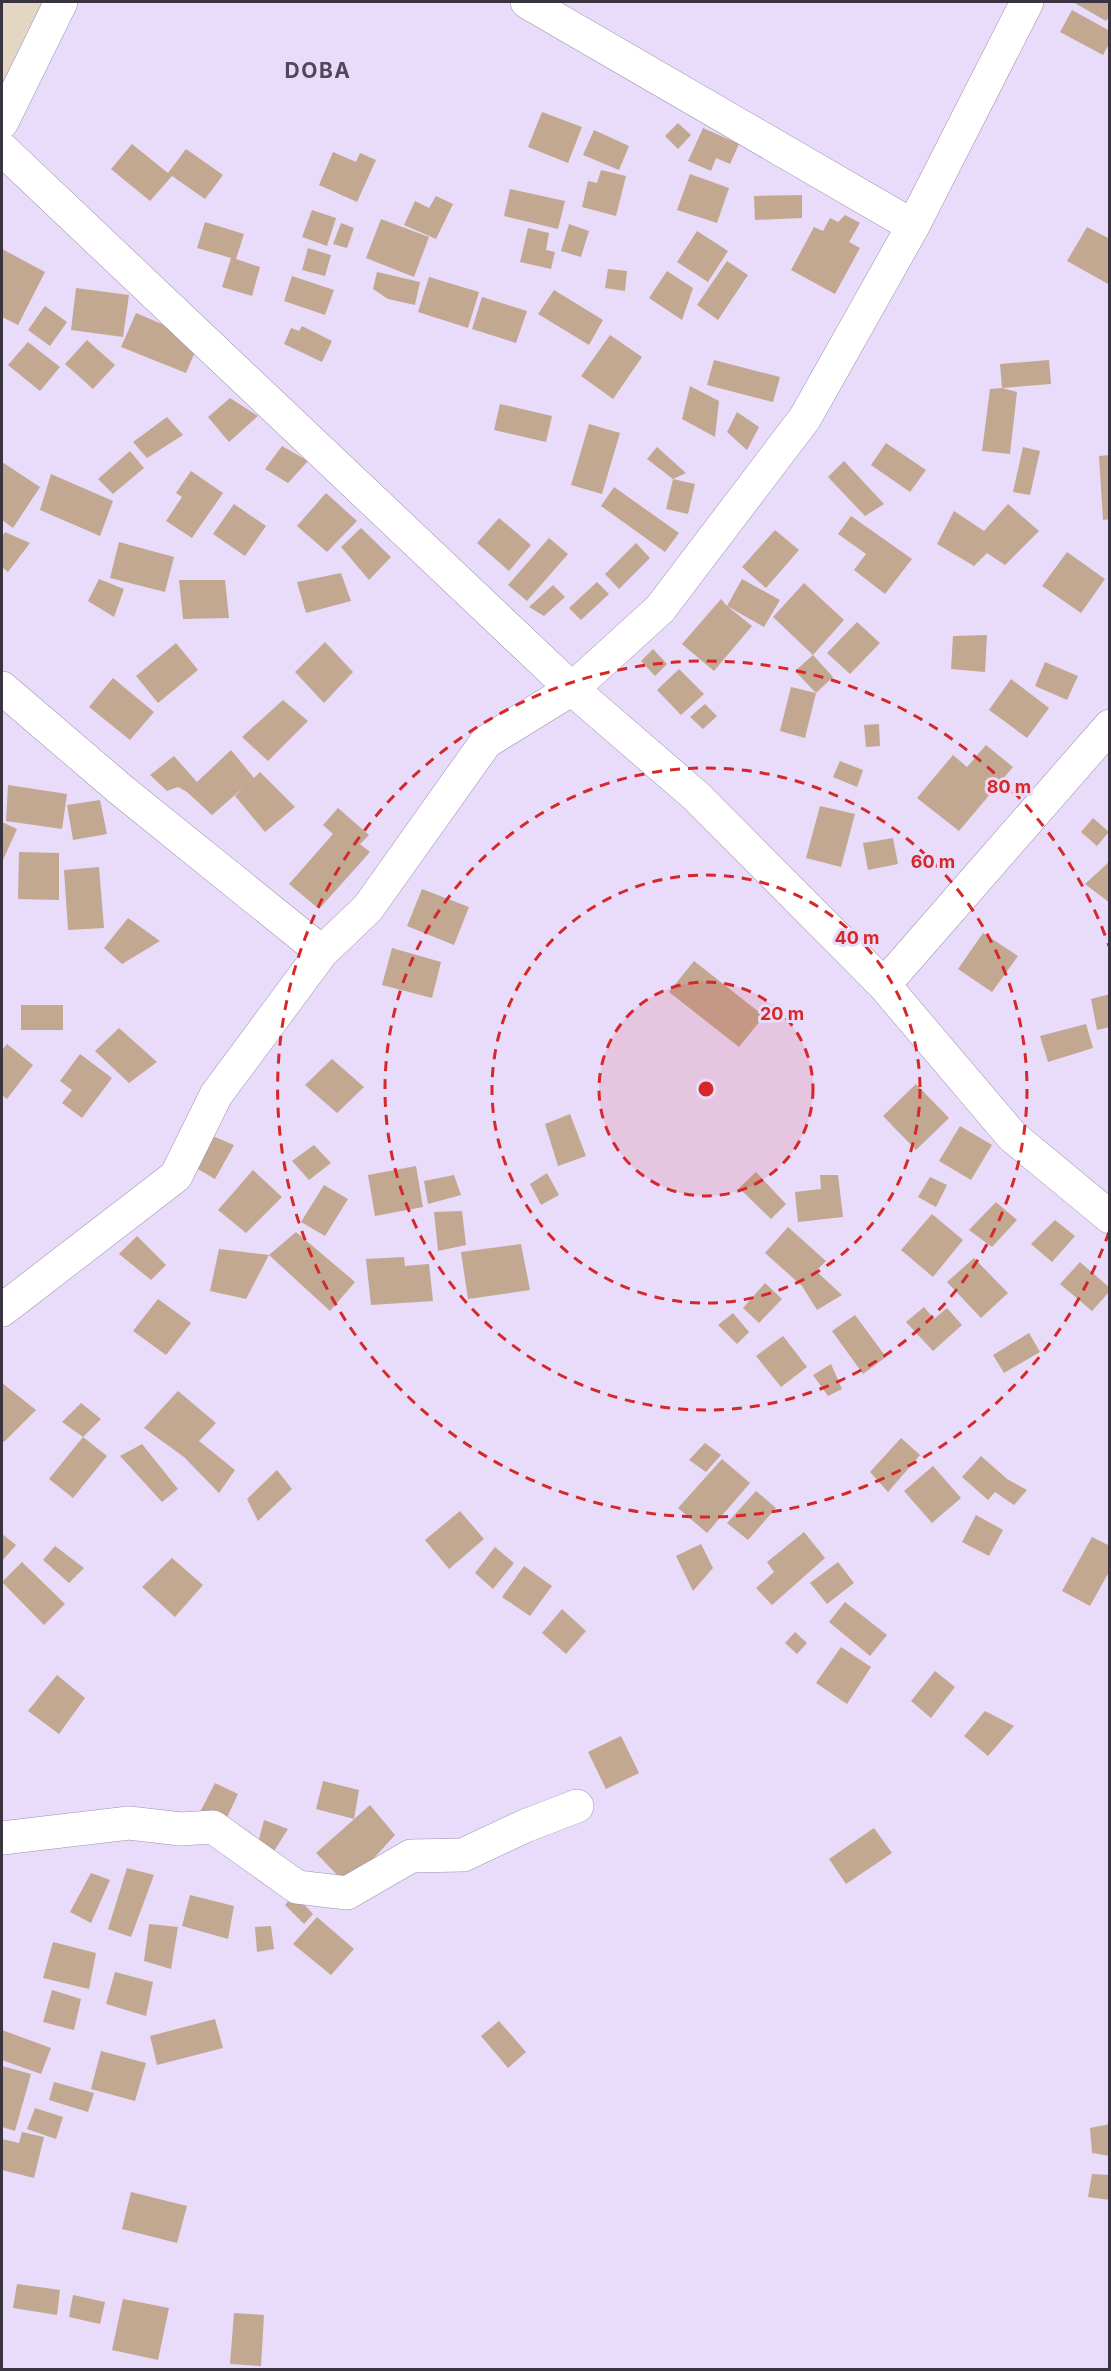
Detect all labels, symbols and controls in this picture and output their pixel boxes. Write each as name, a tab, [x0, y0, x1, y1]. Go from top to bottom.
district label: DOBA	[285, 58, 351, 83]
text: 80 m	[987, 776, 1031, 797]
text: 60 m	[911, 851, 955, 872]
text: 40 m	[835, 927, 880, 948]
text: 20 m	[760, 1003, 804, 1024]
centre of rings	[696, 1079, 716, 1099]

